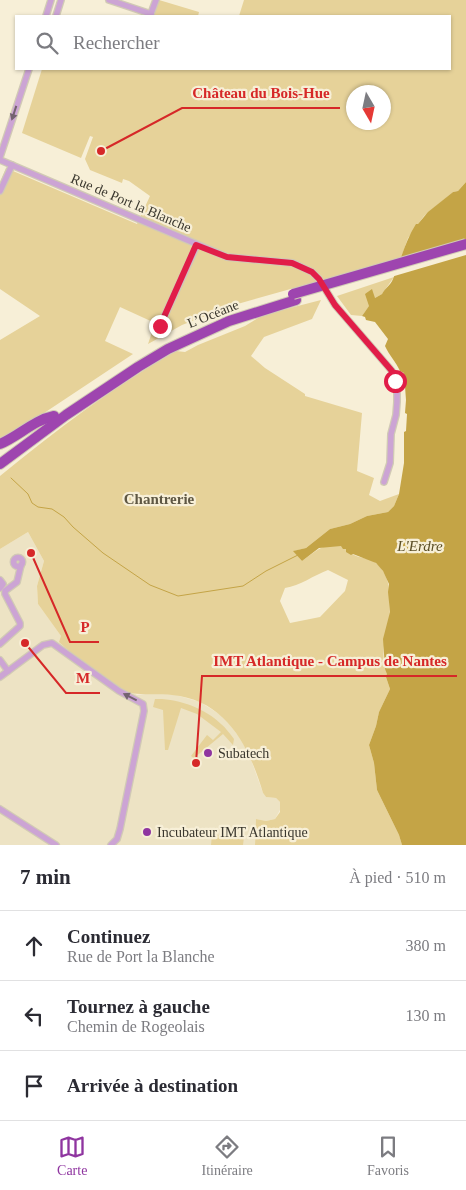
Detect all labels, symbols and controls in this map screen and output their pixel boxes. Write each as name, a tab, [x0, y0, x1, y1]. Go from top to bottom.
search box	[15, 15, 451, 70]
icon: search	[33, 29, 61, 57]
text: Rechercher	[73, 32, 160, 53]
callout: Château du Bois-Hue	[182, 78, 340, 108]
text: Château du Bois-Hue	[192, 85, 330, 101]
north arrow	[346, 85, 391, 130]
one-way arrow	[10, 106, 18, 121]
street label: Rue de Port la Blanche	[69, 171, 193, 235]
street label: L’Océane	[185, 297, 241, 331]
route end	[149, 315, 172, 338]
route start	[384, 370, 407, 393]
district label: Chantrerie	[124, 491, 195, 507]
water label: L'Erdre	[396, 538, 443, 554]
callout: P	[70, 612, 99, 642]
text: P	[80, 619, 90, 635]
callout: IMT Atlantique - Campus de Nantes	[202, 646, 457, 676]
text: IMT Atlantique - Campus de Nantes	[213, 653, 447, 669]
callout: M	[66, 663, 100, 693]
text: M	[76, 670, 90, 686]
one-way arrow	[123, 693, 137, 701]
place label: Subatech	[218, 746, 269, 761]
marker: Subatech	[202, 747, 214, 759]
place label: Incubateur IMT Atlantique	[157, 825, 308, 840]
marker: Incubateur IMT Atlantique	[141, 826, 153, 838]
text: 7 min	[20, 865, 71, 889]
text: À pied · 510 m	[349, 869, 446, 886]
text: Continuez	[67, 926, 150, 947]
icon: ahead	[20, 932, 48, 960]
text: 380 m	[406, 937, 446, 954]
text: Rue de Port la Blanche	[67, 948, 215, 965]
text: Tournez à gauche	[67, 996, 210, 1017]
icon: left	[20, 1002, 48, 1030]
text: 130 m	[406, 1007, 446, 1024]
text: Chemin de Rogeolais	[67, 1018, 205, 1035]
icon: arrive	[20, 1072, 48, 1100]
text: Arrivée à destination	[67, 1075, 238, 1096]
tab: Carte	[57, 1133, 87, 1179]
tab: Itinéraire	[202, 1133, 253, 1179]
tab: Favoris	[367, 1133, 409, 1179]

